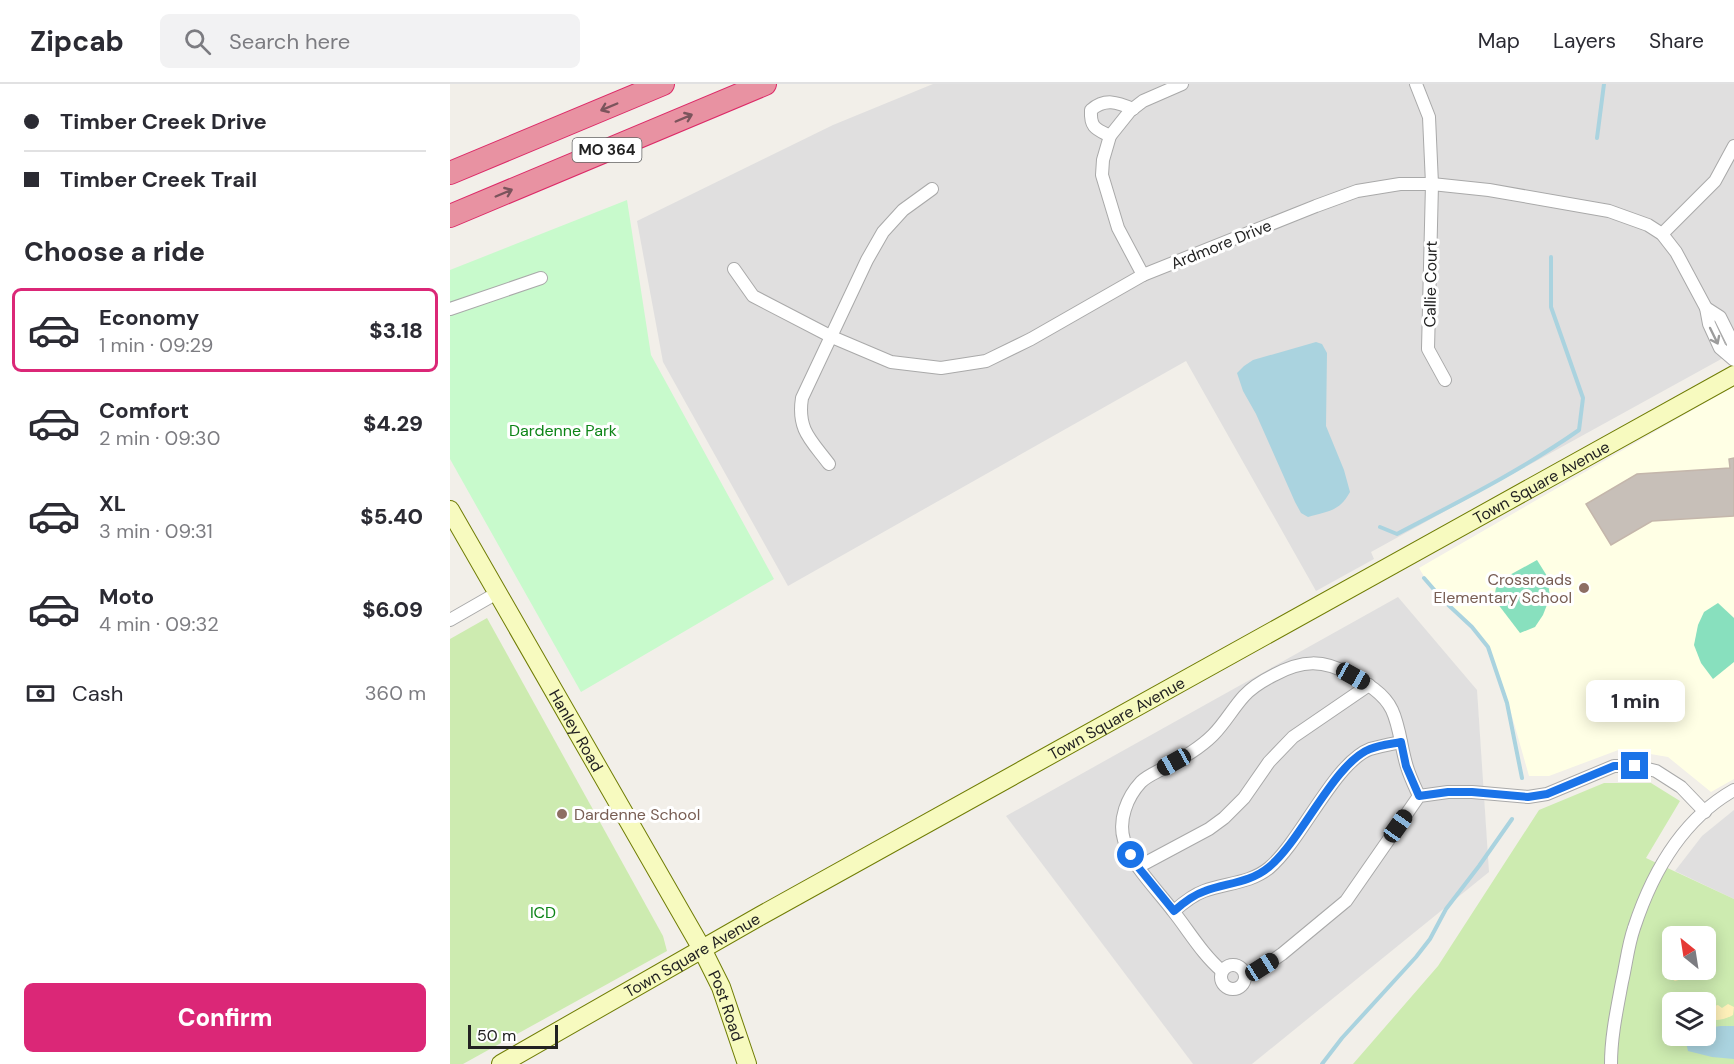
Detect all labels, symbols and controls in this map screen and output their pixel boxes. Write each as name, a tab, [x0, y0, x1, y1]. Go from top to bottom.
search box	[160, 14, 580, 68]
text: Zipcab	[30, 23, 124, 60]
icon: search	[181, 25, 214, 58]
text: Search here	[229, 27, 350, 56]
text: Map	[1478, 27, 1520, 55]
text: Layers	[1553, 27, 1616, 55]
text: Share	[1649, 27, 1704, 55]
one-way arrow	[600, 102, 618, 113]
text: Timber Creek Drive	[60, 107, 267, 136]
one-way arrow	[674, 112, 693, 123]
road number: MO 364	[572, 138, 642, 162]
text: Timber Creek Trail	[60, 165, 257, 194]
one-way arrow	[494, 187, 513, 198]
street label: Ardmore Drive	[1168, 215, 1275, 274]
text: Choose a ride	[24, 234, 205, 269]
street label: Callie Court	[1419, 240, 1442, 328]
icon: car	[27, 303, 81, 357]
text: Economy	[99, 303, 199, 332]
text: $3.18	[369, 316, 423, 345]
one-way arrow	[1709, 327, 1721, 345]
text: 1 min · 09:29	[99, 332, 213, 358]
icon: car	[27, 396, 81, 450]
text: Comfort	[99, 396, 189, 425]
text: $4.29	[363, 409, 423, 438]
park label: Dardenne Park	[509, 420, 617, 441]
text: 2 min · 09:30	[99, 425, 220, 451]
street label: Town Square Avenue	[1470, 436, 1613, 529]
icon: car	[27, 489, 81, 543]
text: XL	[99, 489, 126, 518]
text: $5.40	[360, 502, 423, 531]
text: 3 min · 09:31	[99, 518, 213, 544]
place label: Crossroads Elementary School	[1434, 569, 1572, 608]
marker: Crossroads Elementary School	[1577, 581, 1591, 595]
icon: car	[27, 582, 81, 636]
text: Moto	[99, 582, 154, 611]
text: $6.09	[362, 595, 423, 624]
text: 4 min · 09:32	[99, 611, 219, 637]
car	[1333, 659, 1373, 693]
street label: Town Square Avenue	[1045, 672, 1189, 765]
icon: cash	[24, 677, 57, 710]
text: Cash	[72, 679, 123, 708]
callout: 1 min	[1586, 679, 1684, 721]
text: 360 m	[365, 680, 426, 706]
street label: Hanley Road	[544, 686, 608, 776]
text: 1 min	[1611, 688, 1660, 714]
car	[1154, 745, 1194, 779]
route end	[1621, 752, 1648, 779]
place label: Dardenne School	[574, 804, 700, 825]
car	[1380, 806, 1416, 846]
marker: Dardenne School	[555, 807, 569, 821]
route start	[1117, 841, 1144, 868]
park label: ICD	[530, 902, 556, 923]
street label: Town Square Avenue	[621, 908, 764, 1002]
north arrow	[1662, 926, 1716, 980]
map controls	[1662, 926, 1716, 1046]
car	[1242, 950, 1282, 984]
street label: Post Road	[703, 967, 748, 1044]
button: Confirm	[24, 983, 426, 1052]
button: layers	[1662, 992, 1716, 1046]
scale bar	[468, 1022, 558, 1050]
text: 50 m	[477, 1025, 516, 1046]

